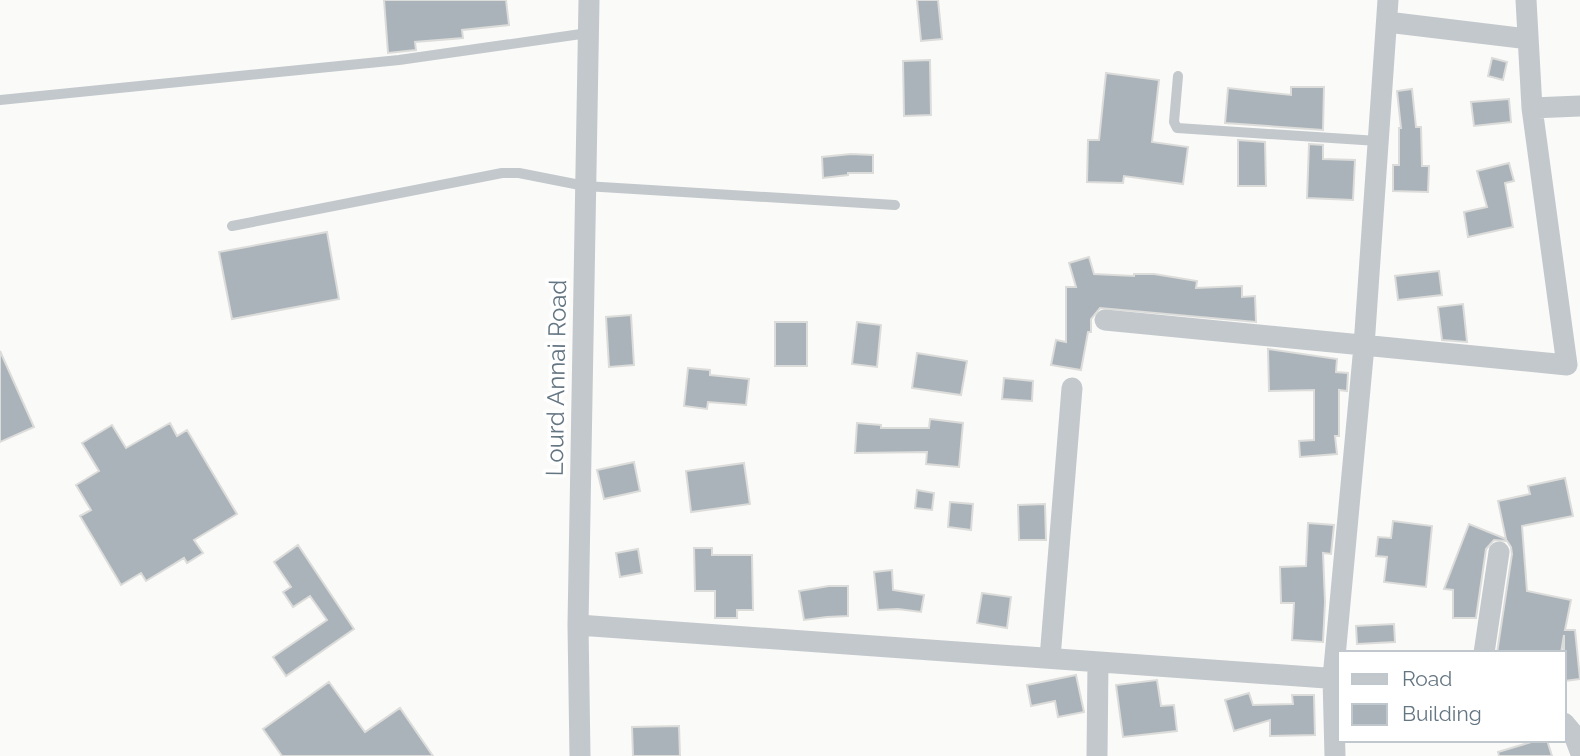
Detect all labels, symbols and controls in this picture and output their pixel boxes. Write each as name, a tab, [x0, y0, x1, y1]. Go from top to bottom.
street label: Lourd Annai Road	[540, 279, 572, 477]
legend	[1338, 651, 1566, 742]
text: Road	[1402, 666, 1452, 691]
text: Building	[1402, 701, 1482, 726]

